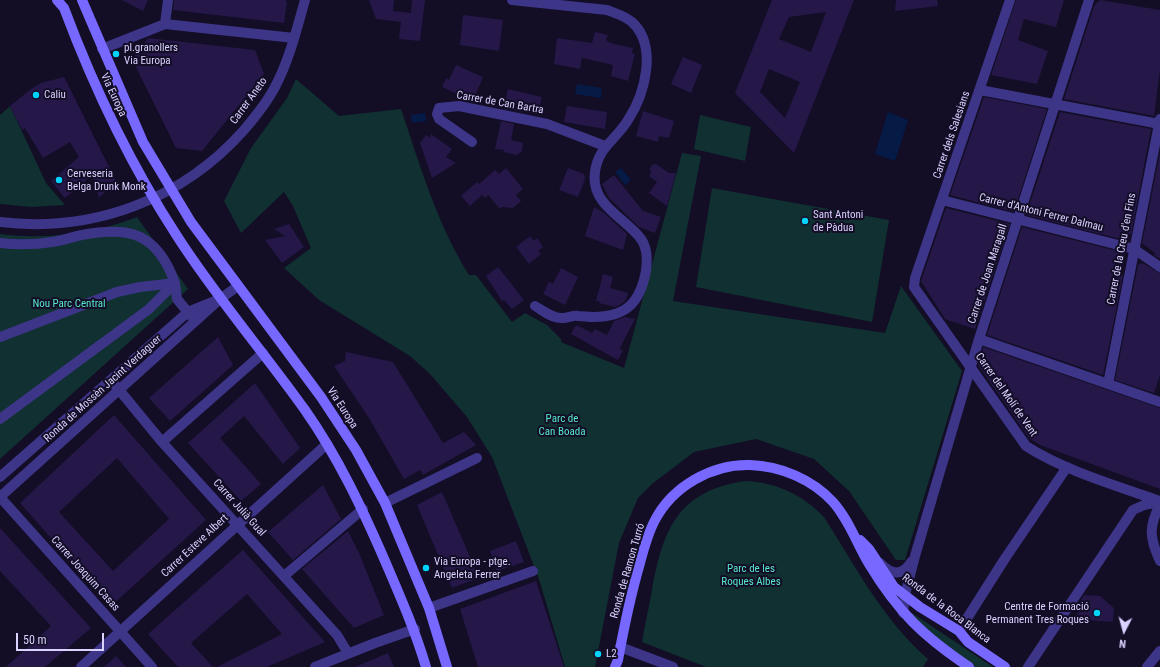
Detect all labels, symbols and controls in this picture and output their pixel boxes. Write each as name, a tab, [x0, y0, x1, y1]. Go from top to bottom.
place label: pl.granollers Via Europa	[124, 41, 178, 67]
marker: pl.granollers Via Europa	[111, 49, 121, 59]
street label: Via Europa	[97, 71, 129, 119]
street label: Carrer Aneto	[228, 75, 270, 127]
place label: Caliu	[44, 88, 66, 102]
street label: Carrer de Can Bartra	[455, 89, 545, 117]
marker: Caliu	[31, 90, 41, 100]
street label: Carrer dels Salesians	[931, 90, 973, 180]
place label: Cerveseria Belga Drunk Monk	[67, 167, 146, 193]
marker: Cerveseria Belga Drunk Monk	[54, 175, 64, 185]
street label: Carrer d'Antoni Ferrer Dalmau	[978, 191, 1104, 235]
street label: Carrer de la Creu d'en Fins	[1105, 192, 1139, 306]
place label: Sant Antoni de Pàdua	[813, 208, 863, 234]
marker: Sant Antoni de Pàdua	[800, 216, 810, 226]
street label: Carrer de Joan Maragall	[966, 223, 1010, 325]
park label: Nou Parc Central	[32, 297, 106, 311]
street label: Ronda de Mossèn Jacint Verdaguer	[42, 333, 164, 445]
street label: Carrer del Molí de Vent	[972, 351, 1040, 439]
street label: Via Europa	[324, 385, 360, 431]
park label: Parc de Can Boada	[539, 412, 585, 438]
street label: Carrer Julià Gual	[210, 477, 268, 539]
street label: Carrer Esteve Albert	[159, 512, 231, 580]
street label: Ronda de Ramon Turró	[608, 522, 648, 620]
street label: Carrer Joaquim Casas	[48, 534, 122, 614]
place label: Via Europa - ptge. Angeleta Ferrer	[434, 555, 511, 581]
park label: Parc de les Roques Albes	[721, 562, 781, 588]
marker: Via Europa - ptge. Angeleta Ferrer	[421, 563, 431, 573]
street label: Ronda de la Roca Blanca	[899, 572, 993, 646]
place label: Centre de Formació Permanent Tres Roques	[986, 600, 1089, 626]
marker: Centre de Formació Permanent Tres Roques	[1092, 608, 1102, 618]
north arrow	[1104, 611, 1144, 651]
scale bar	[18, 625, 106, 651]
text: 50 m	[23, 633, 47, 647]
text: N	[1119, 637, 1127, 650]
place label: L2	[606, 647, 617, 661]
marker: L2	[593, 649, 603, 659]

